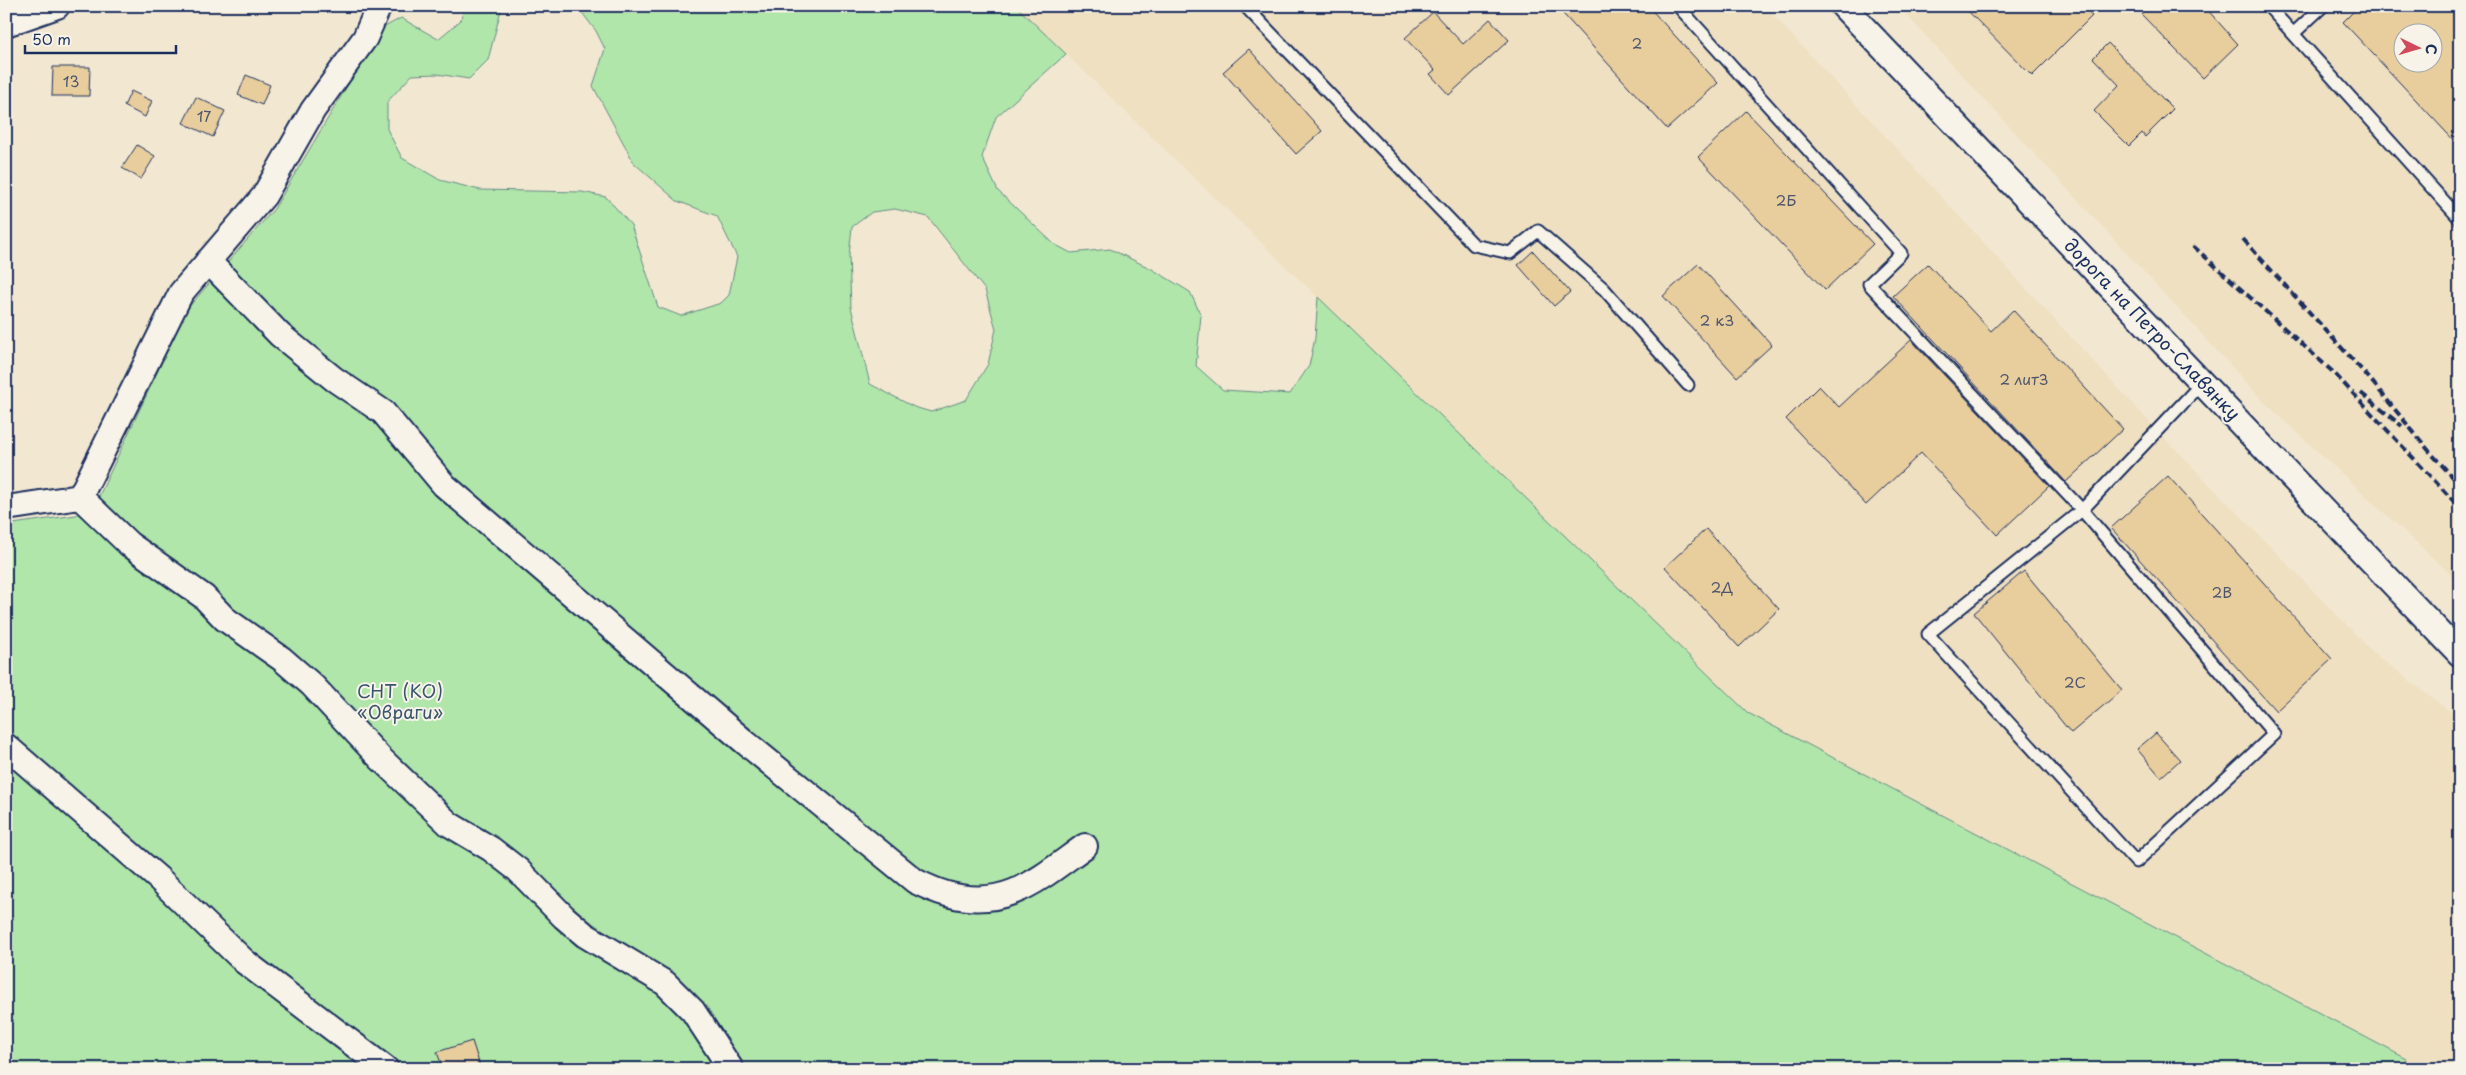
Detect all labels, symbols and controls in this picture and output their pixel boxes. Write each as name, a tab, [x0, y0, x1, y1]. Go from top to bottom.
scale bar	[25, 22, 176, 54]
north arrow	[2394, 22, 2444, 72]
text: 50 m	[32, 27, 71, 50]
house number: 2	[1632, 31, 1642, 54]
text: С	[2421, 43, 2442, 55]
house number: 13	[63, 69, 79, 92]
house number: 17	[197, 104, 211, 127]
house number: 2Б	[1776, 188, 1796, 211]
street label: дорога на Петро-Славянку	[2059, 232, 2247, 426]
house number: 2 к3	[1700, 308, 1734, 331]
house number: 2 лит3	[2000, 367, 2048, 390]
house number: 2Д	[1711, 575, 1733, 598]
house number: 2В	[2212, 580, 2232, 603]
house number: 2С	[2064, 670, 2086, 693]
park label: СНТ (КО) «Овраги»	[357, 677, 443, 725]

